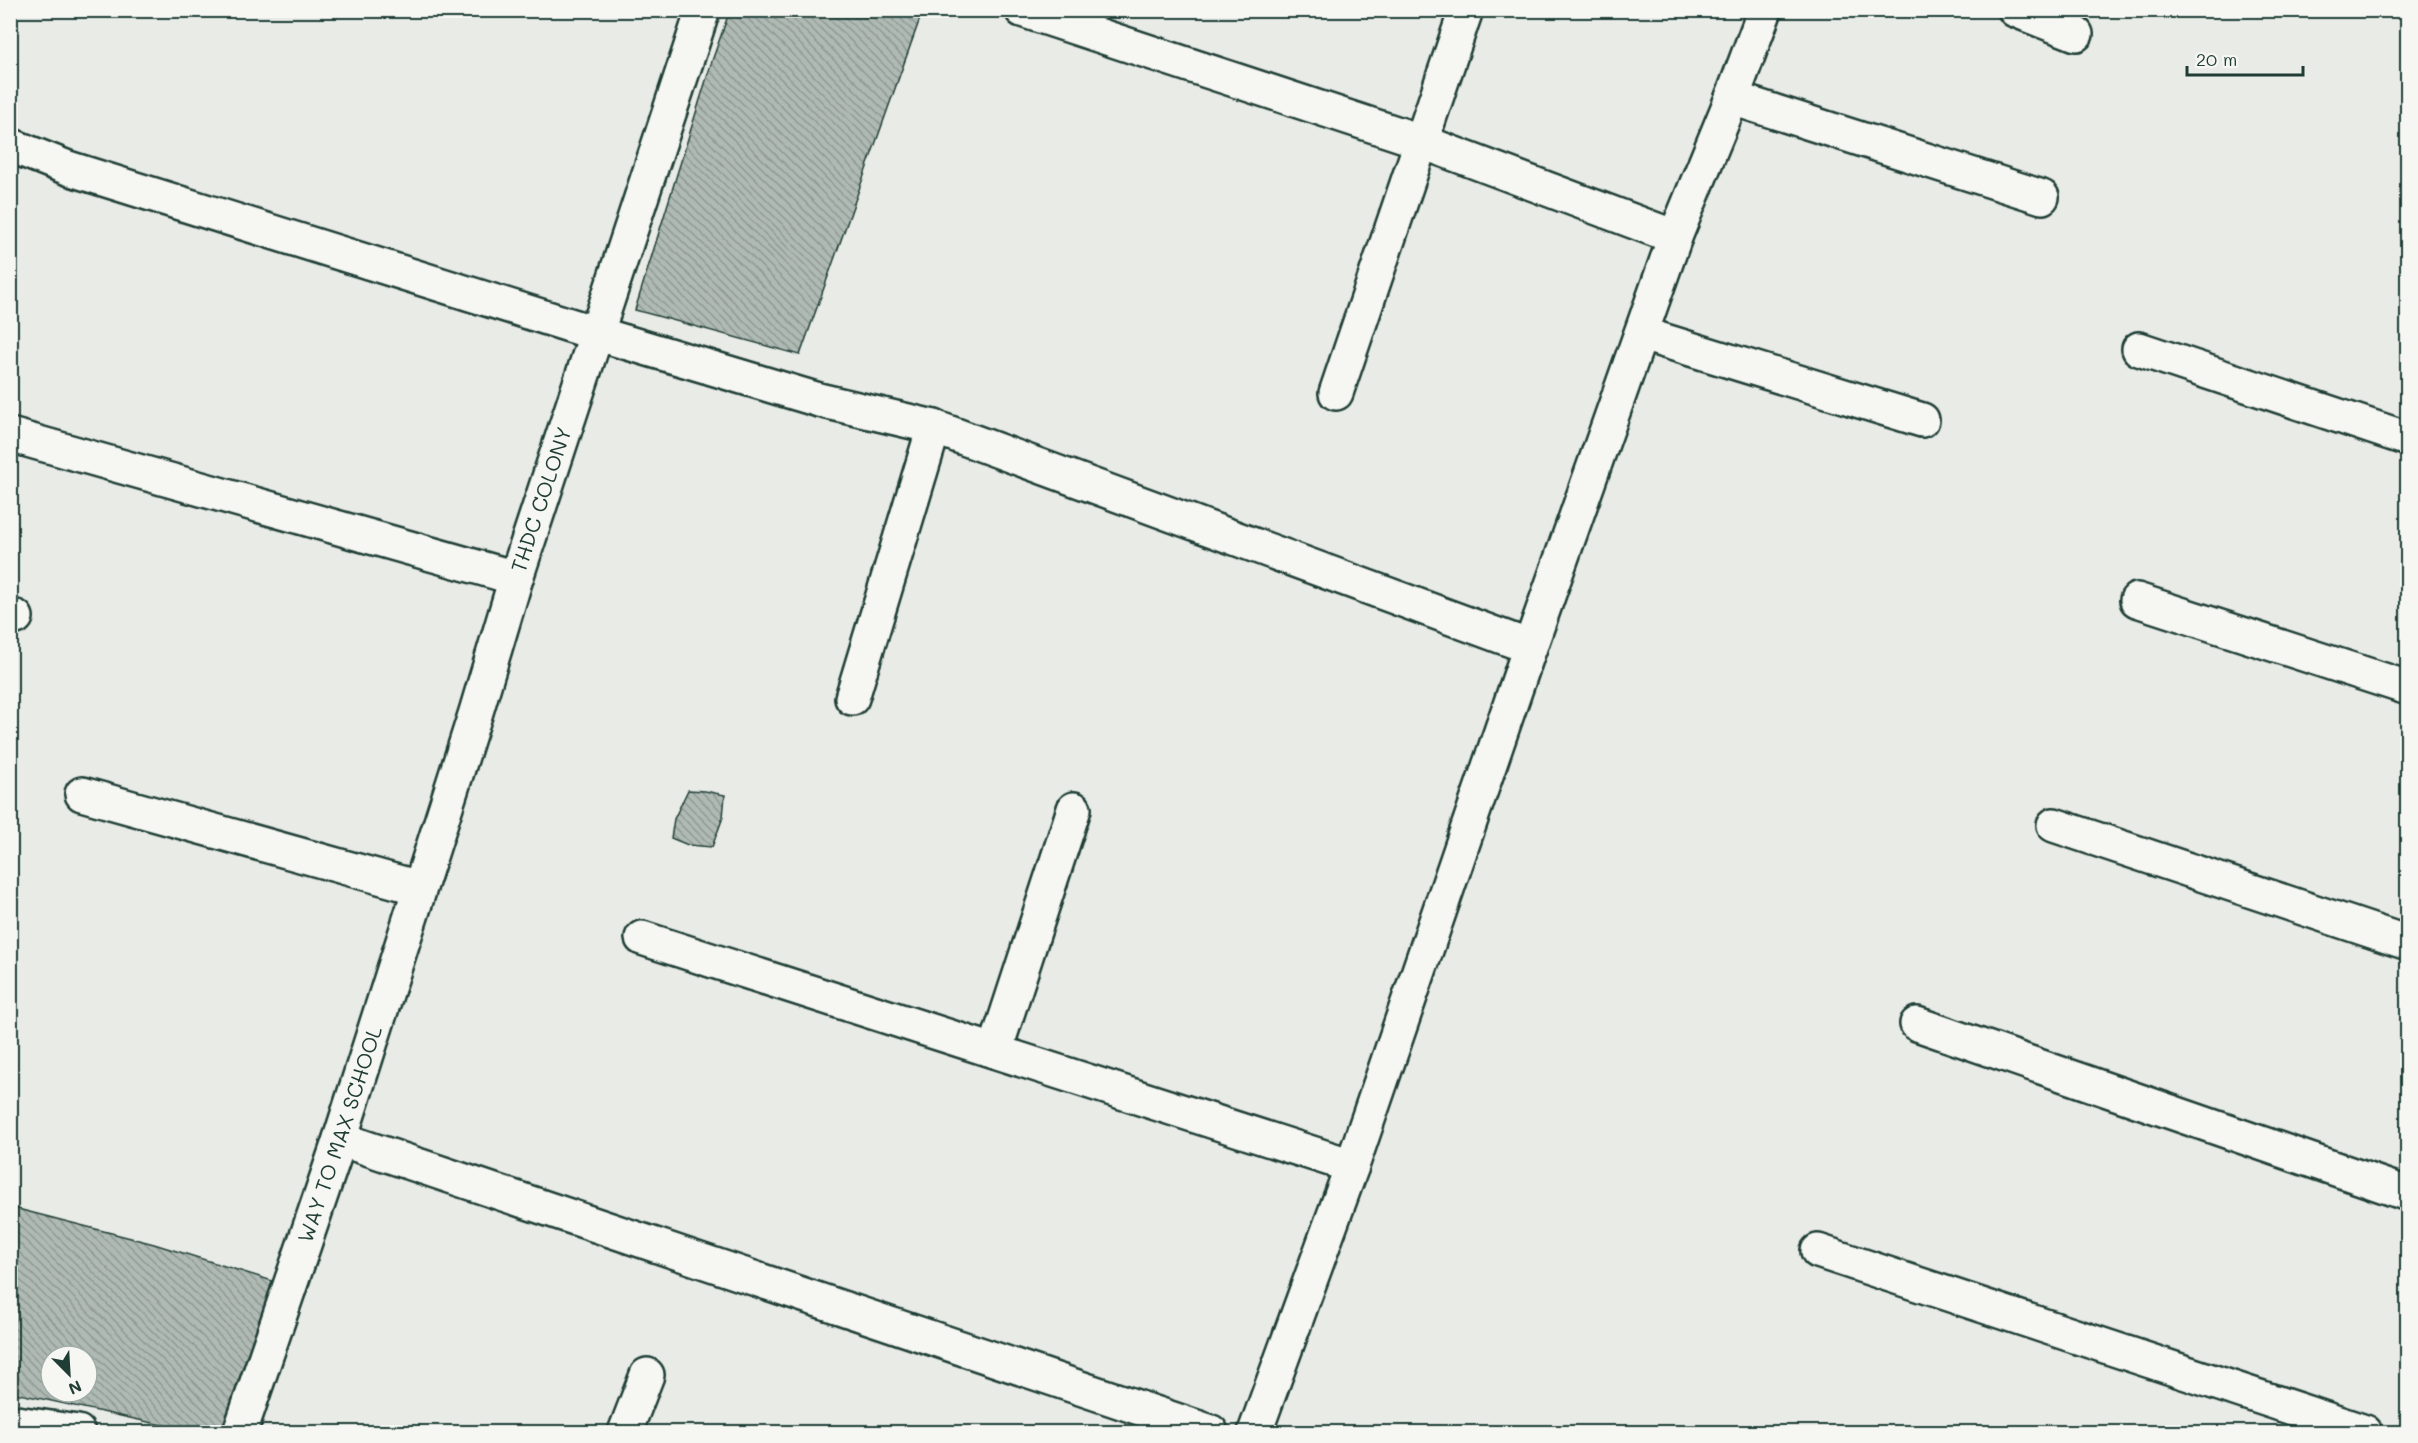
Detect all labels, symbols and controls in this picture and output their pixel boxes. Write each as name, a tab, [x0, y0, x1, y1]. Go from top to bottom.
scale bar	[2187, 39, 2302, 77]
text: 20 m	[2196, 47, 2237, 71]
street label: THDC COLONY	[504, 423, 577, 575]
street label: WAY TO MAX SCHOOL	[291, 1022, 387, 1246]
north arrow	[39, 1344, 99, 1404]
text: N	[65, 1376, 85, 1400]

